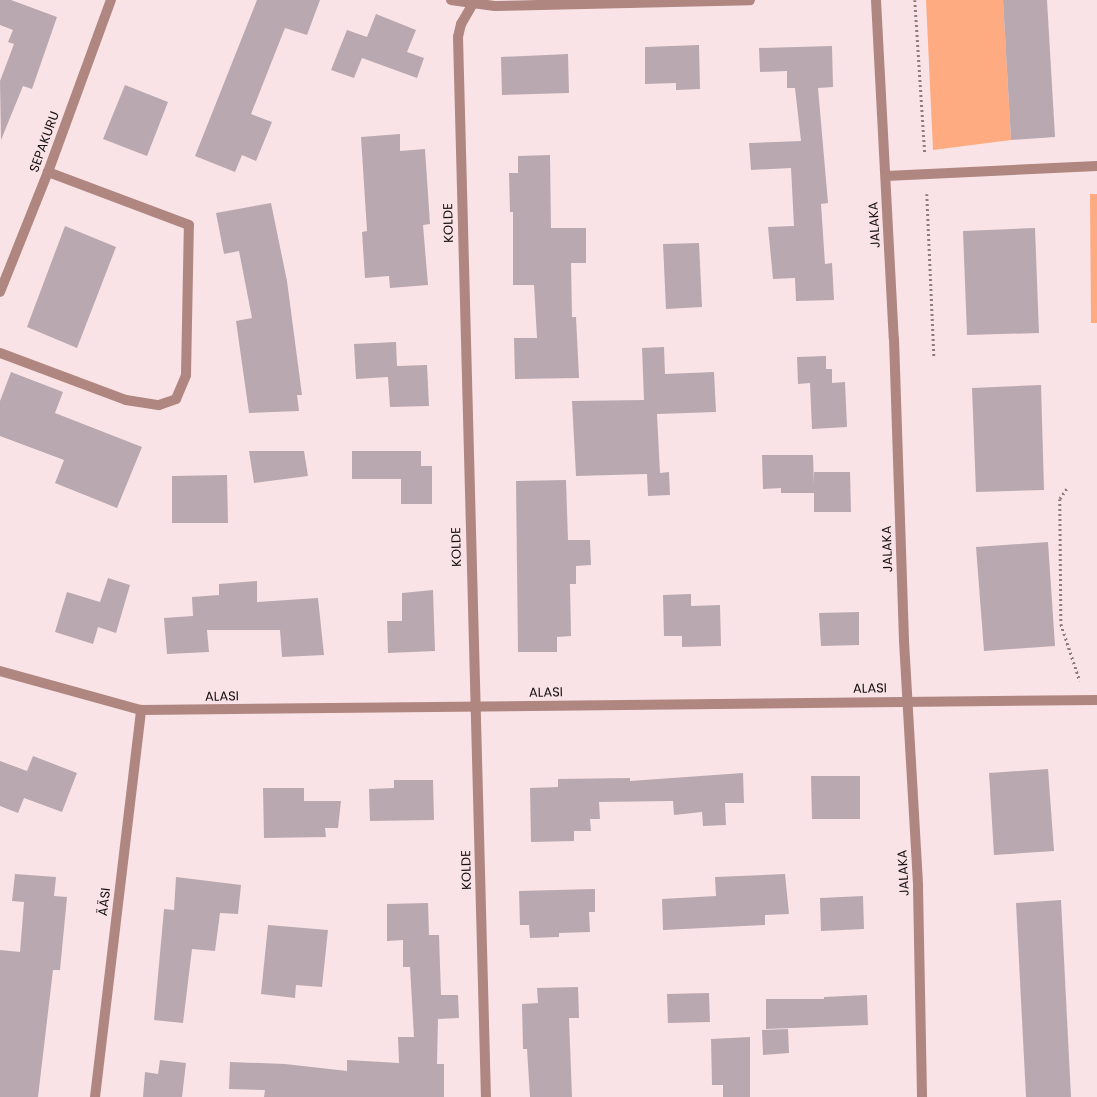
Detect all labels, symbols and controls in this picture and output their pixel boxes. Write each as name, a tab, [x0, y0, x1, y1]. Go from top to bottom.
street label: SEPAKURU	[27, 109, 63, 175]
street label: JALAKA	[866, 201, 884, 249]
street label: KOLDE	[441, 203, 457, 243]
street label: JALAKA	[879, 525, 897, 573]
street label: KOLDE	[449, 527, 465, 567]
street label: ALASI	[853, 681, 887, 697]
street label: ALASI	[529, 685, 563, 701]
street label: ALASI	[205, 689, 239, 705]
street label: JALAKA	[895, 849, 913, 897]
street label: KOLDE	[459, 850, 475, 890]
street label: ÄÄSI	[96, 887, 114, 917]

